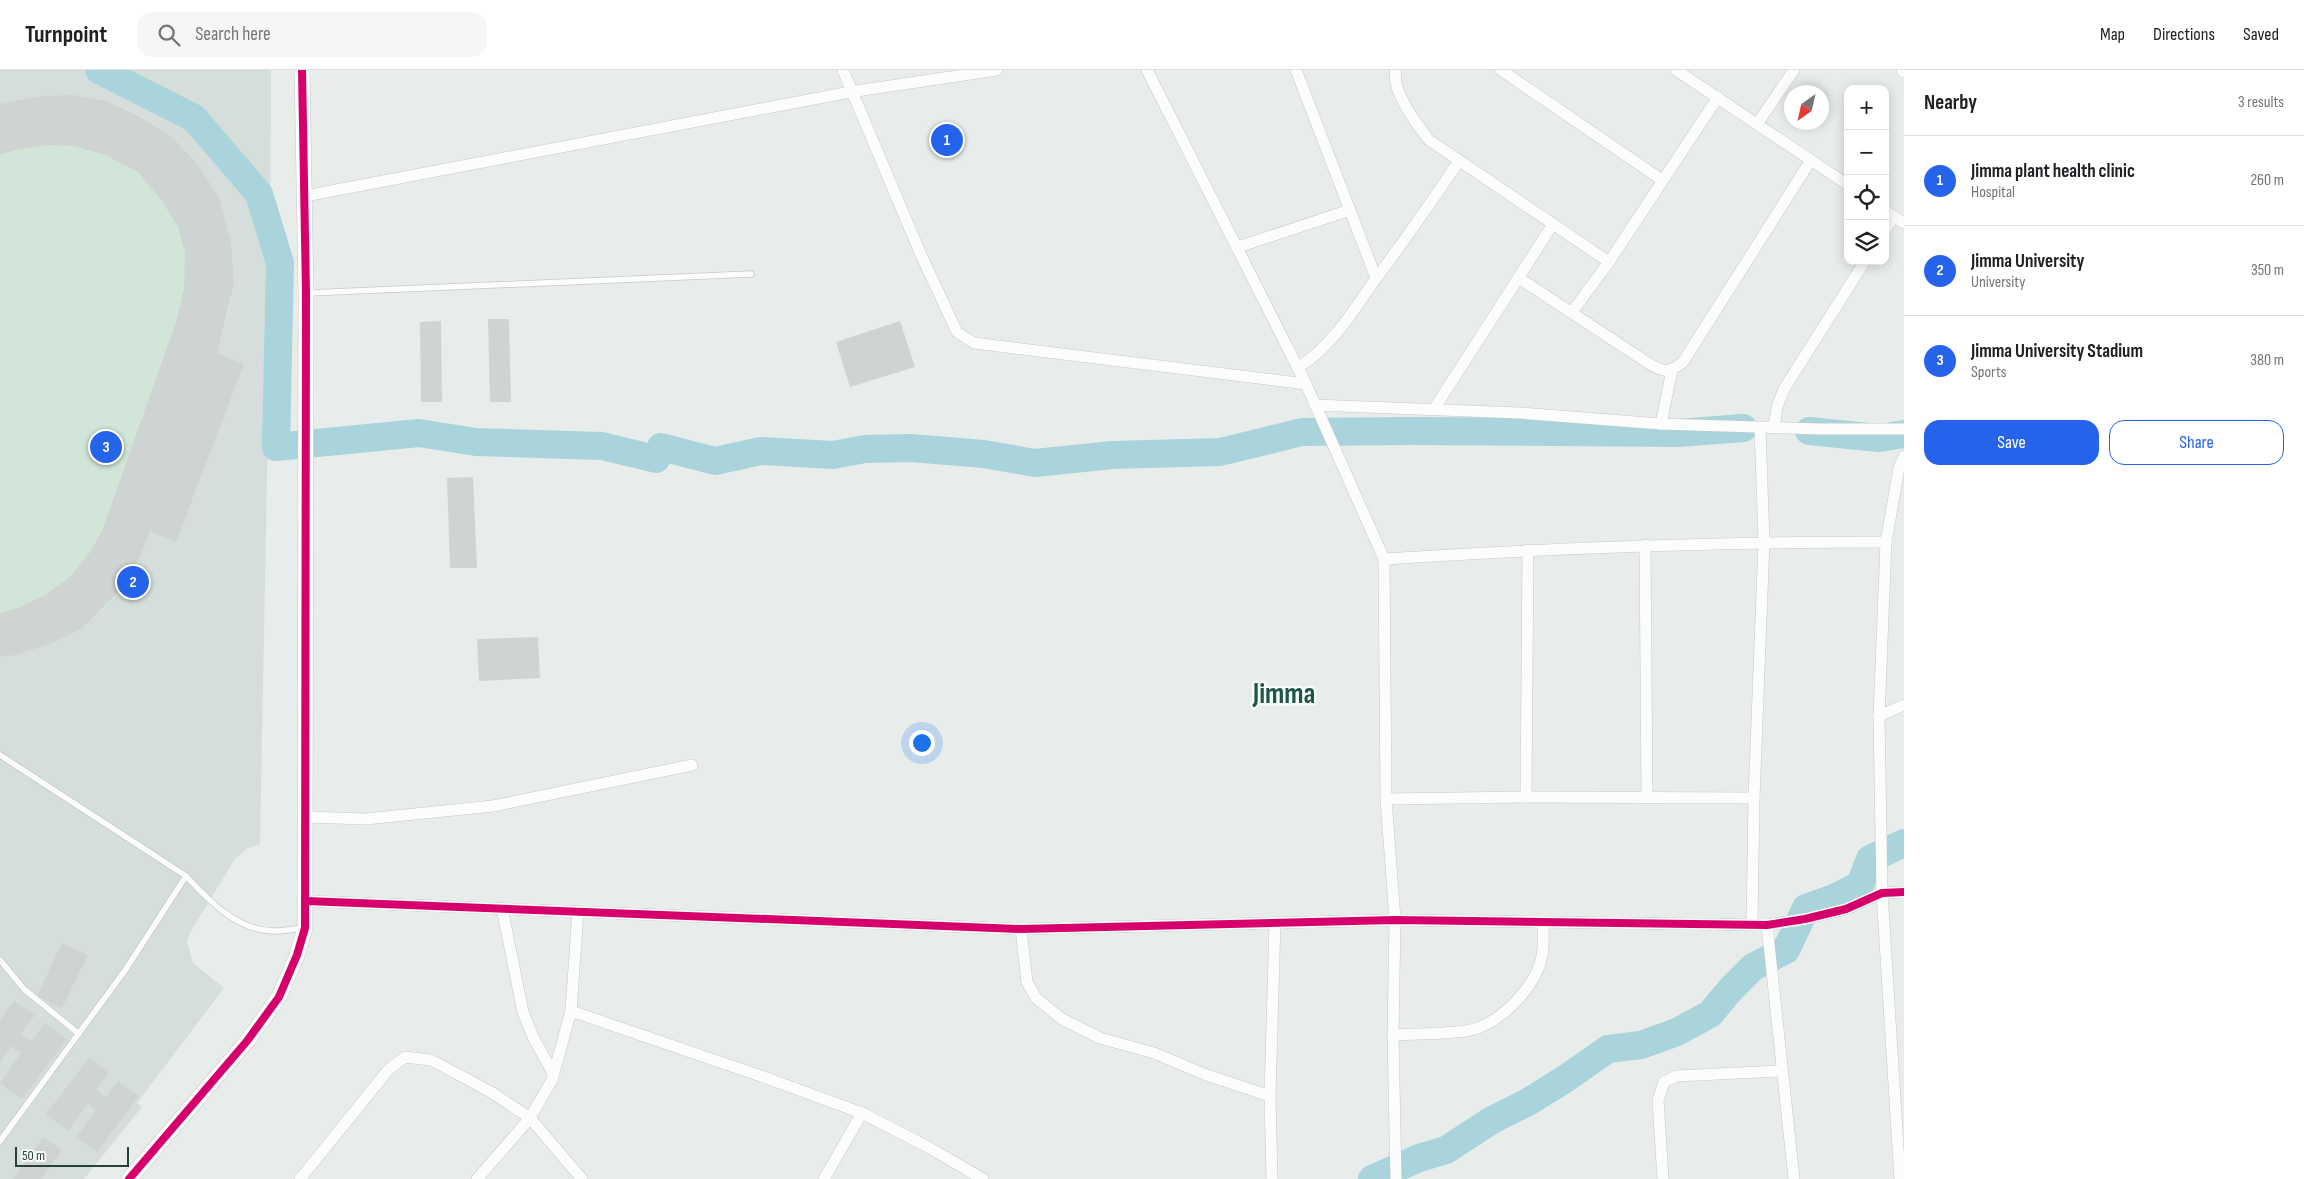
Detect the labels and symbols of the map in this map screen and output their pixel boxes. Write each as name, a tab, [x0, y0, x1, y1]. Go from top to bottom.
north arrow	[1784, 85, 1829, 130]
pin: 1	[931, 121, 963, 159]
pin: 3	[90, 428, 122, 466]
pin: 2	[117, 563, 149, 601]
district label: Jimma	[1252, 677, 1315, 712]
your location	[909, 730, 935, 756]
scale bar	[15, 1144, 129, 1167]

